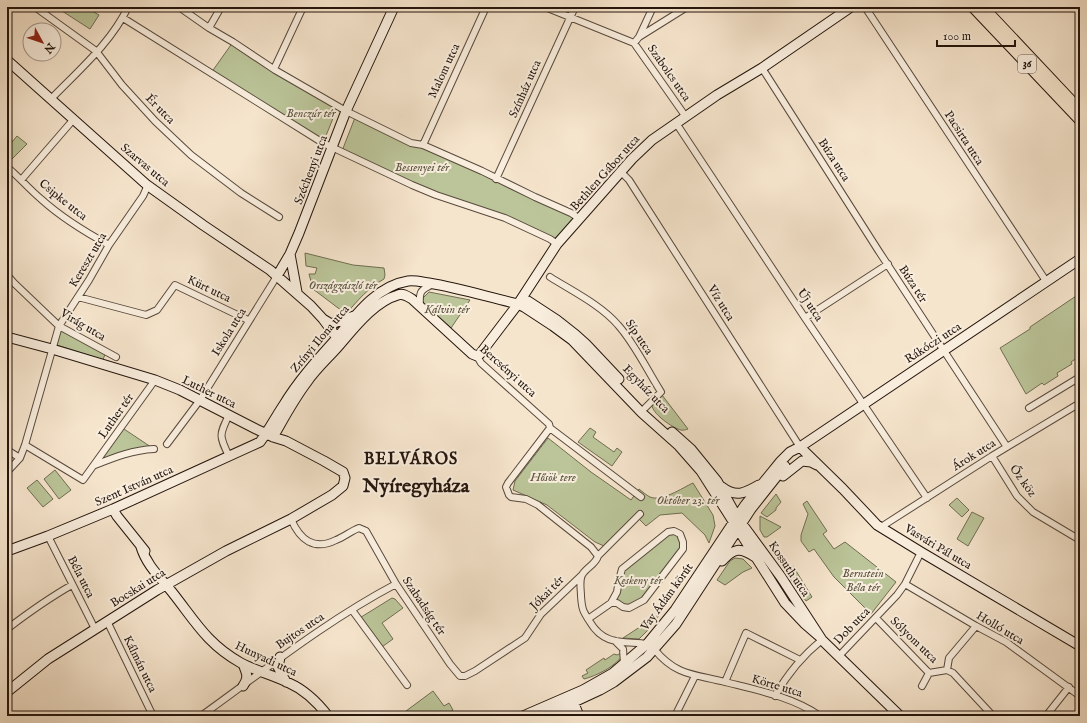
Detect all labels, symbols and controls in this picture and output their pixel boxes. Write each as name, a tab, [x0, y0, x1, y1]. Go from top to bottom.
north arrow	[22, 22, 62, 62]
scale bar	[937, 22, 1015, 48]
text: 100 m	[943, 29, 971, 44]
text: N	[40, 39, 58, 56]
street label: Malom utca	[425, 40, 464, 101]
street label: Szabolcs utca	[644, 42, 694, 105]
road number: 36	[1018, 55, 1036, 73]
street label: Színház utca	[506, 57, 545, 120]
street label: Ér utca	[142, 90, 179, 128]
park label: Benczúr tér	[286, 106, 337, 121]
street label: Pacsirta utca	[941, 108, 988, 169]
street label: Bethlen Gábor utca	[567, 131, 644, 214]
street label: Széchenyi utca	[291, 133, 331, 207]
street label: Búza utca	[815, 136, 854, 185]
street label: Szarvas utca	[117, 140, 173, 190]
park label: Bessenyei tér	[395, 160, 450, 175]
street label: Csipke utca	[35, 176, 91, 225]
street label: Kereszt utca	[66, 229, 111, 290]
street label: Búza tér	[895, 262, 931, 306]
street label: Kürt utca	[185, 272, 234, 306]
park label: Országzászló tér	[309, 278, 378, 294]
street label: Víz utca	[704, 281, 738, 324]
street label: Új utca	[794, 285, 828, 325]
street label: Zrínyi Ilona utca	[287, 301, 353, 376]
park label: Kálvin tér	[423, 302, 471, 317]
street label: Iskola utca	[208, 304, 250, 359]
street label: Virág utca	[57, 305, 109, 345]
street label: Síp utca	[621, 317, 657, 359]
street label: Rákóczi utca	[902, 319, 965, 367]
street label: Bercsényi utca	[476, 342, 540, 401]
street label: Egyház utca	[619, 362, 673, 417]
street label: Luther utca	[179, 372, 239, 412]
street label: Luther tér	[95, 390, 137, 442]
street label: Árok utca	[948, 434, 999, 475]
district label: BELVÁROS	[364, 448, 458, 470]
street label: Őz köz	[1006, 461, 1041, 501]
street label: Szent István utca	[93, 462, 176, 510]
park label: Hősök tere	[529, 470, 576, 485]
district label: Nyíregyháza	[361, 474, 470, 499]
park label: Október 23. tér	[657, 493, 720, 508]
street label: Vasvári Pál utca	[901, 521, 975, 573]
street label: Kossuth utca	[765, 538, 813, 600]
street label: Béla utca	[64, 553, 98, 601]
street label: Vay Ádám körút	[636, 560, 697, 634]
street label: Bocskai utca	[108, 565, 169, 611]
park label: Bernstein Béla tér	[842, 566, 884, 595]
street label: Jókai tér	[525, 572, 568, 615]
park label: Keskeny tér	[613, 573, 663, 588]
street label: Szabadság tér	[399, 574, 449, 639]
street label: Dob utca	[831, 604, 874, 648]
street label: Holló utca	[974, 608, 1027, 648]
street label: Bujtos utca	[273, 609, 328, 653]
street label: Sólyom utca	[887, 614, 942, 667]
street label: Kálmán utca	[120, 633, 161, 696]
street label: Hunyadi utca	[233, 638, 300, 680]
street label: Körte utca	[750, 671, 805, 701]

